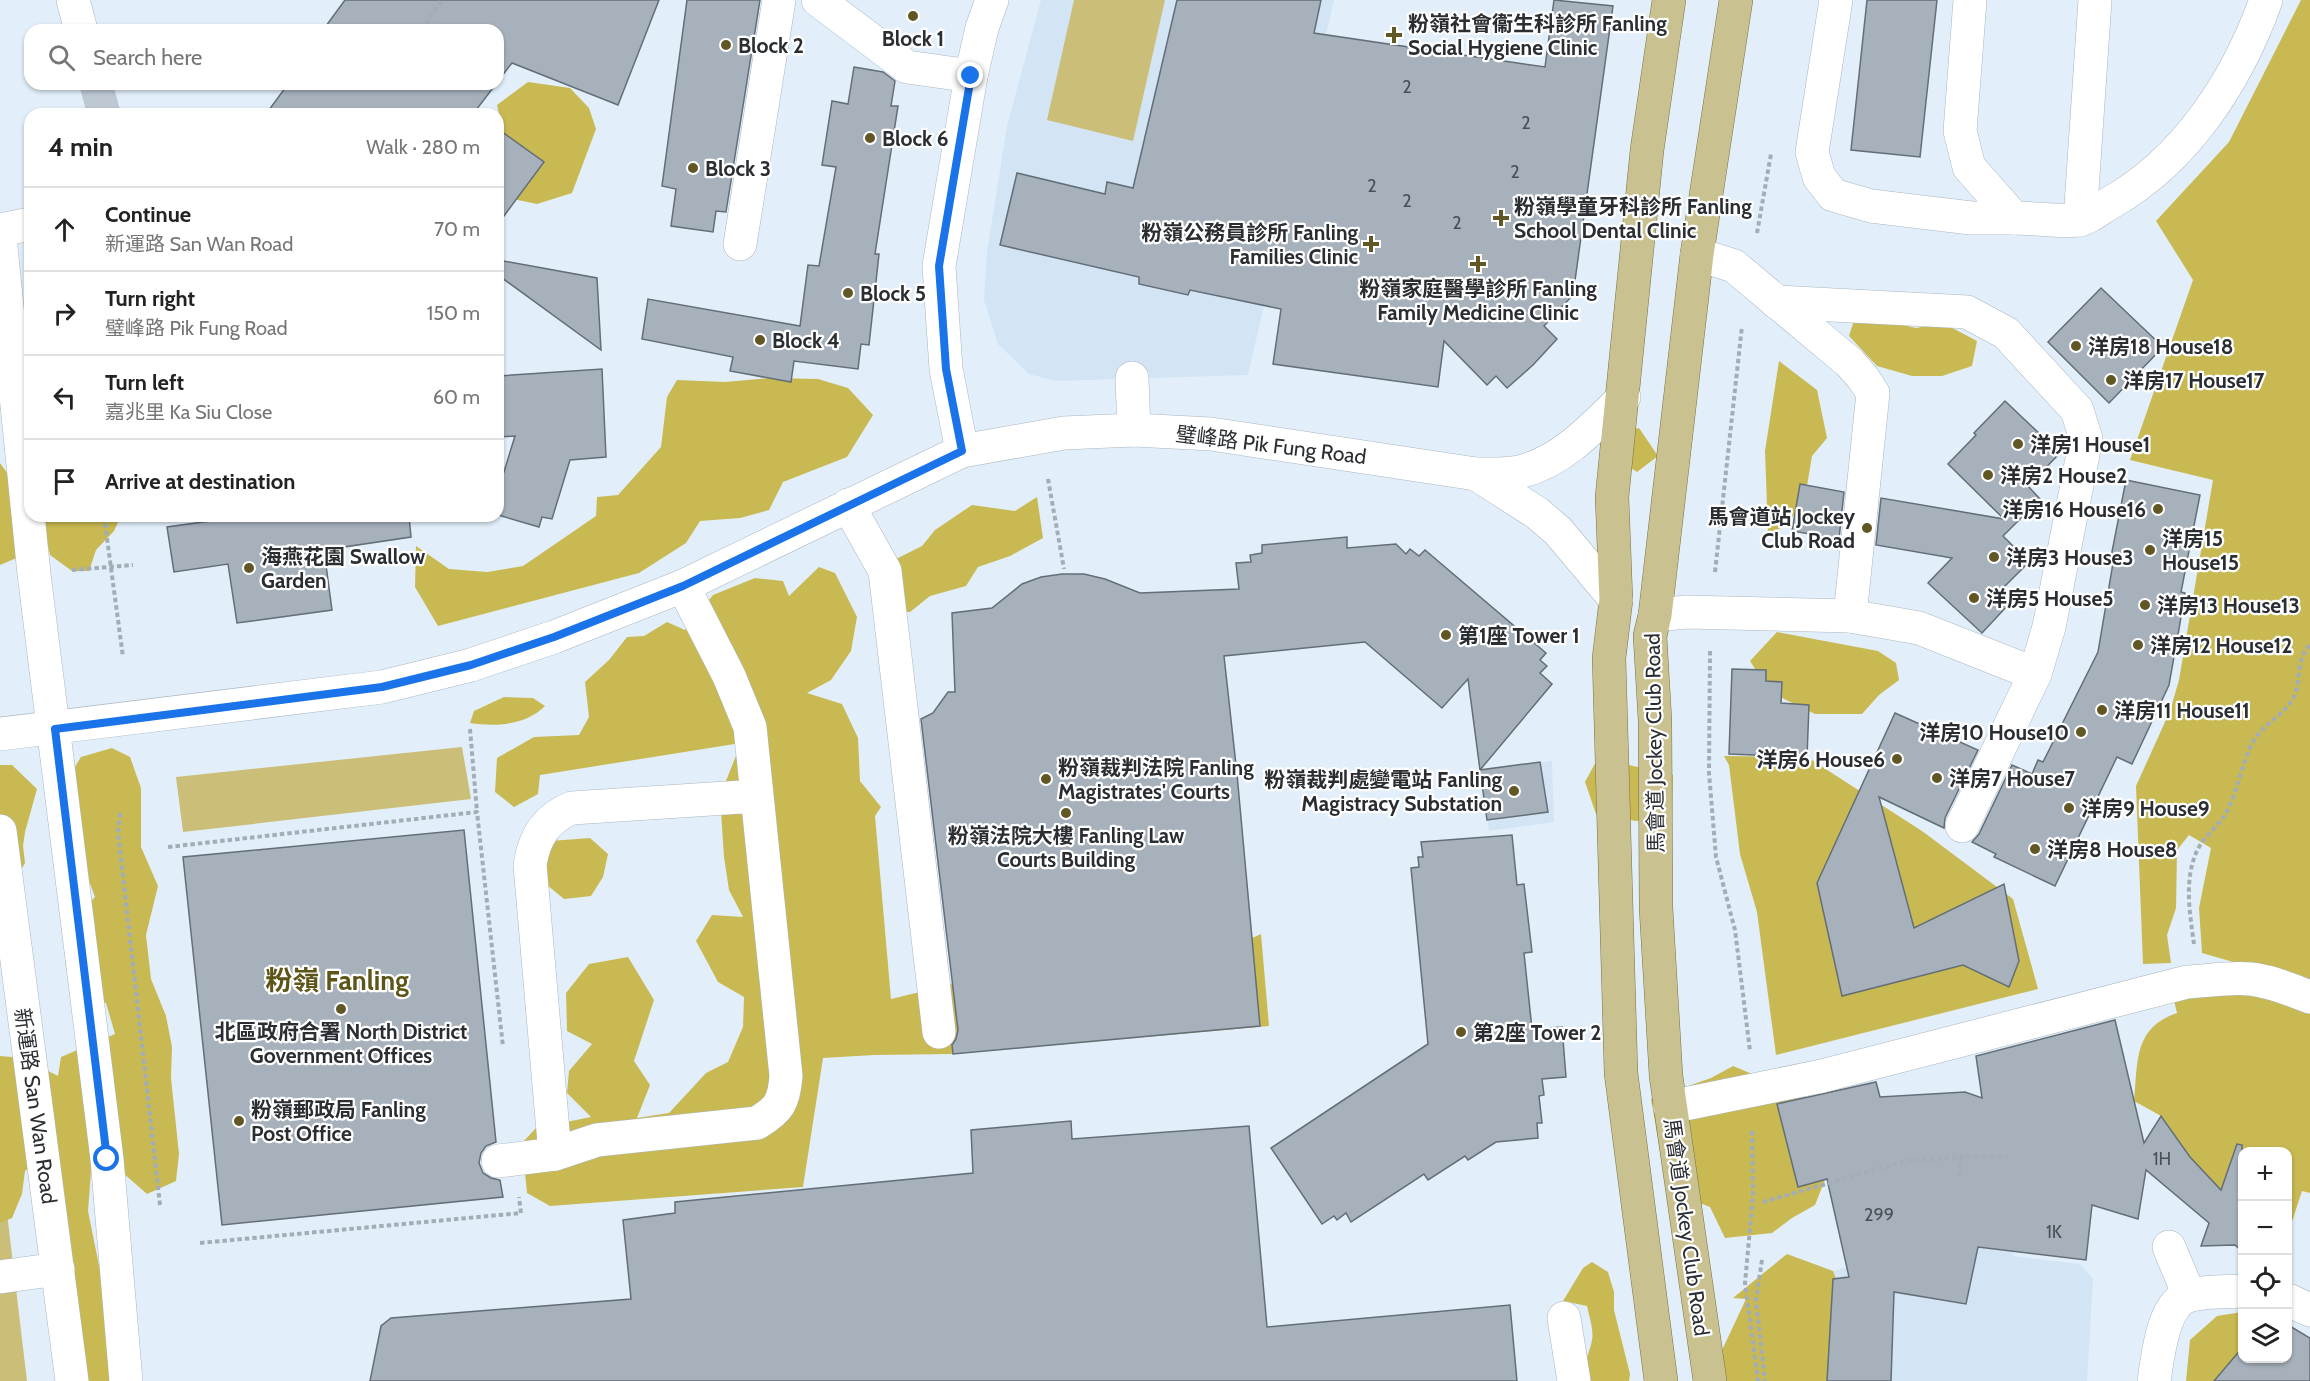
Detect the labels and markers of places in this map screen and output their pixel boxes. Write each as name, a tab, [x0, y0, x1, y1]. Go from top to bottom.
marker: Block 1	[906, 9, 920, 23]
place label: 粉嶺社會衞生科診所 Fanling Social Hygiene Clinic	[1408, 11, 1667, 60]
place label: Block 1	[882, 26, 944, 51]
marker: 粉嶺社會衞生科診所 Fanling Social Hygiene Clinic	[1385, 26, 1403, 44]
place label: Block 2	[738, 33, 804, 58]
marker: Block 2	[719, 38, 733, 52]
place label: Block 6	[882, 126, 949, 151]
marker: Block 6	[863, 131, 877, 145]
place label: Block 3	[705, 156, 771, 181]
marker: Block 3	[686, 161, 700, 175]
place label: 粉嶺學童牙科診所 Fanling School Dental Clinic	[1514, 194, 1752, 243]
marker: 粉嶺學童牙科診所 Fanling School Dental Clinic	[1492, 209, 1510, 227]
place label: 粉嶺公務員診所 Fanling Families Clinic	[1141, 220, 1358, 269]
marker: 粉嶺公務員診所 Fanling Families Clinic	[1362, 235, 1380, 253]
marker: 粉嶺家庭醫學診所 Fanling Family Medicine Clinic	[1469, 255, 1487, 273]
place label: 粉嶺家庭醫學診所 Fanling Family Medicine Clinic	[1359, 276, 1597, 325]
place label: Block 5	[860, 281, 926, 306]
marker: Block 5	[841, 286, 855, 300]
place label: Block 4	[772, 328, 840, 353]
marker: Block 4	[753, 333, 767, 347]
place label: 洋房18 House18	[2088, 334, 2234, 359]
marker: 洋房18 House18	[2069, 339, 2083, 353]
place label: 洋房17 House17	[2123, 368, 2265, 393]
marker: 洋房17 House17	[2104, 373, 2118, 387]
place label: 洋房1 House1	[2030, 432, 2150, 457]
marker: 洋房1 House1	[2011, 437, 2025, 451]
place label: 洋房2 House2	[2000, 463, 2127, 488]
marker: 洋房2 House2	[1981, 468, 1995, 482]
place label: 洋房16 House16	[2002, 497, 2146, 522]
marker: 洋房16 House16	[2151, 502, 2165, 516]
place label: 馬會道站 Jockey Club Road	[1707, 504, 1856, 553]
marker: 馬會道站 Jockey Club Road	[1860, 521, 1874, 535]
place label: 洋房15 House15	[2162, 526, 2239, 575]
marker: 洋房15 House15	[2143, 543, 2157, 557]
place label: 海燕花園 Swallow Garden	[261, 544, 426, 593]
place label: 洋房3 House3	[2006, 545, 2134, 570]
marker: 洋房3 House3	[1987, 550, 2001, 564]
marker: 海燕花園 Swallow Garden	[242, 561, 256, 575]
place label: 洋房5 House5	[1986, 586, 2114, 611]
marker: 洋房5 House5	[1967, 591, 1981, 605]
place label: 洋房13 House13	[2157, 593, 2300, 618]
marker: 洋房13 House13	[2138, 598, 2152, 612]
place label: 第1座 Tower 1	[1458, 623, 1580, 648]
marker: 第1座 Tower 1	[1439, 628, 1453, 642]
place label: 洋房12 House12	[2150, 633, 2292, 658]
marker: 洋房12 House12	[2131, 638, 2145, 652]
place label: 洋房11 House11	[2114, 698, 2250, 723]
marker: 洋房11 House11	[2095, 703, 2109, 717]
place label: 洋房10 House10	[1919, 720, 2069, 745]
marker: 洋房10 House10	[2074, 725, 2088, 739]
place label: 洋房6 House6	[1756, 747, 1885, 772]
marker: 洋房6 House6	[1890, 752, 1904, 766]
place label: 粉嶺裁判法院 Fanling Magistrates' Courts	[1058, 755, 1254, 804]
place label: 洋房7 House7	[1949, 766, 2075, 791]
place label: 粉嶺裁判處變電站 Fanling Magistracy Substation	[1264, 767, 1502, 816]
marker: 洋房7 House7	[1930, 771, 1944, 785]
marker: 粉嶺裁判法院 Fanling Magistrates' Courts	[1039, 772, 1053, 786]
marker: 粉嶺裁判處變電站 Fanling Magistracy Substation	[1507, 784, 1521, 798]
place label: 洋房9 House9	[2081, 796, 2210, 821]
marker: 洋房9 House9	[2062, 801, 2076, 815]
marker: 粉嶺法院大樓 Fanling Law Courts Building	[1059, 806, 1073, 820]
place label: 粉嶺法院大樓 Fanling Law Courts Building	[948, 823, 1185, 872]
place label: 洋房8 House8	[2047, 837, 2177, 862]
marker: 洋房8 House8	[2028, 842, 2042, 856]
marker: 北區政府合署 North District Government Offices	[334, 1002, 348, 1016]
place label: 北區政府合署 North District Government Offices	[215, 1019, 467, 1068]
place label: 第2座 Tower 2	[1473, 1020, 1601, 1045]
marker: 第2座 Tower 2	[1454, 1025, 1468, 1039]
place label: 粉嶺郵政局 Fanling Post Office	[251, 1097, 426, 1146]
marker: 粉嶺郵政局 Fanling Post Office	[232, 1114, 246, 1128]

